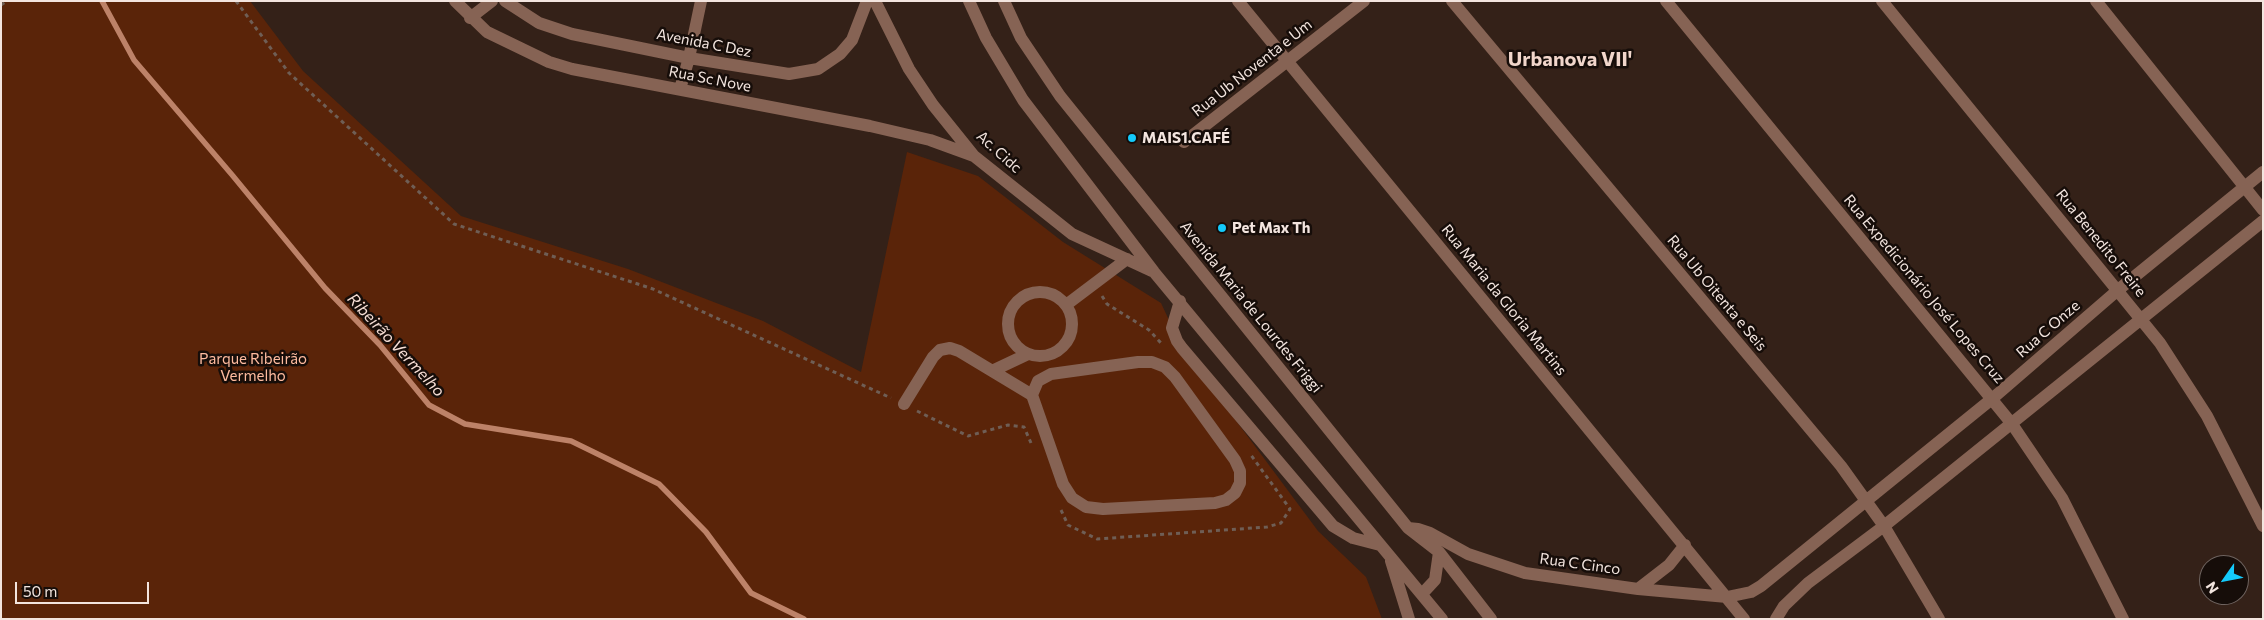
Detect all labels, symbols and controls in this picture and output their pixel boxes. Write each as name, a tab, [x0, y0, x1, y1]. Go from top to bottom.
street label: Rua Ub Noventa e Um	[1188, 16, 1316, 120]
street label: Avenida C Dez	[655, 25, 753, 61]
district label: Urbanova VII'	[1508, 47, 1632, 71]
street label: Rua Sc Nove	[667, 62, 753, 96]
street label: Ac. Cidc	[973, 127, 1025, 177]
place label: MAIS1.CAFÉ	[1142, 129, 1230, 147]
marker: MAIS1.CAFÉ	[1126, 132, 1138, 144]
street label: Rua Benedito Freire	[2052, 186, 2150, 300]
street label: Rua Expedicionário José Lopes Cruz	[1840, 191, 2008, 387]
street label: Avenida Maria de Lourdes Friggi	[1176, 218, 1326, 396]
place label: Pet Max Th	[1232, 219, 1311, 237]
street label: Rua Maria da Gloria Martins	[1438, 221, 1570, 379]
marker: Pet Max Th	[1216, 222, 1228, 234]
street label: Rua Ub Oitenta e Seis	[1663, 231, 1771, 355]
water label: Ribeirão Vermelho	[343, 289, 449, 401]
street label: Rua C Onze	[2013, 296, 2083, 362]
park label: Parque Ribeirão Vermelho	[199, 350, 307, 385]
street label: Rua C Cinco	[1538, 549, 1622, 579]
north arrow	[2199, 555, 2249, 605]
scale bar	[18, 572, 151, 604]
text: N	[2202, 579, 2222, 597]
text: 50 m	[23, 582, 57, 600]

